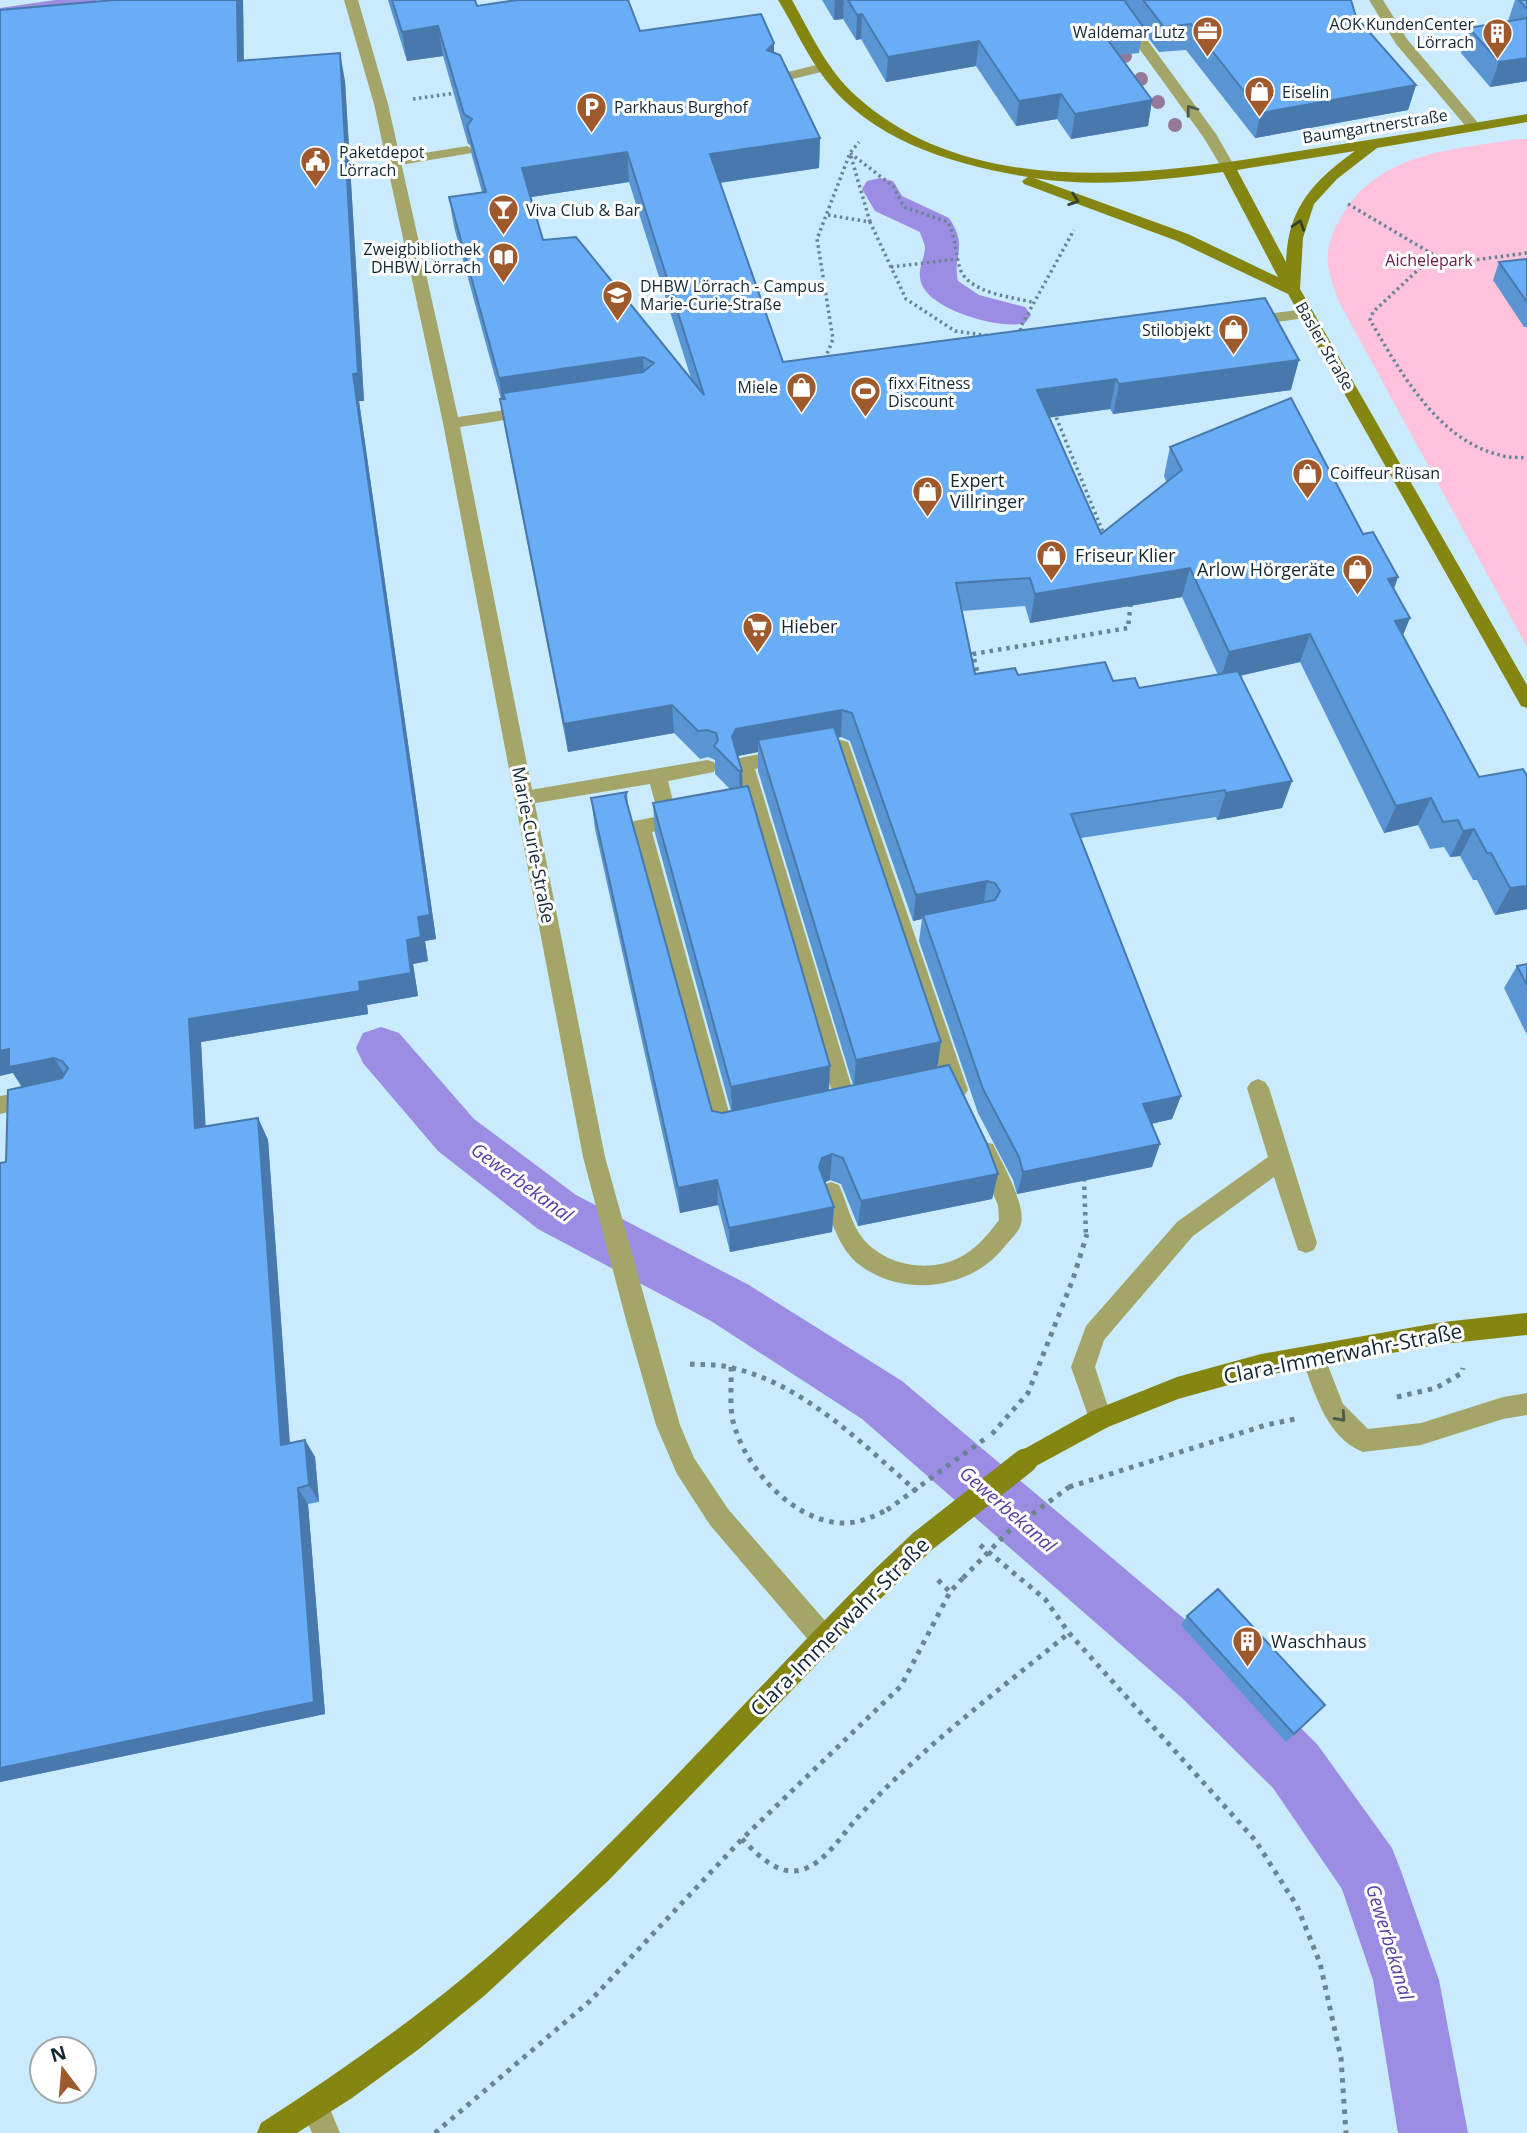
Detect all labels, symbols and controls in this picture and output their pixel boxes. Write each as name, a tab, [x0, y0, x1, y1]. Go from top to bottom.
place label: AOK KundenCenter Lörrach	[1329, 13, 1474, 53]
office icon: Waldemar Lutz	[1191, 15, 1225, 59]
building icon: AOK KundenCenter Lörrach	[1480, 16, 1514, 60]
place label: Waldemar Lutz	[1073, 21, 1185, 43]
shop icon: Eiselin	[1242, 75, 1276, 119]
place label: Eiselin	[1282, 81, 1329, 103]
parking icon: Parkhaus Burghof	[574, 90, 608, 134]
place label: Parkhaus Burghof	[614, 96, 750, 118]
street label: Baumgartnerstraße	[1301, 104, 1449, 148]
one-way arrow	[1187, 105, 1199, 117]
place label: Paketdepot Lörrach	[339, 141, 425, 181]
public building icon: Paketdepot Lörrach	[299, 144, 333, 188]
one-way arrow	[1068, 192, 1080, 206]
bar icon: Viva Club & Bar	[486, 193, 520, 237]
place label: Viva Club & Bar	[526, 199, 641, 221]
one-way arrow	[1290, 219, 1305, 231]
place label: Zweigbibliothek DHBW Lörrach	[364, 238, 482, 278]
library icon: Zweigbibliothek DHBW Lörrach	[487, 241, 521, 285]
park label: Aichelepark	[1385, 249, 1473, 271]
place label: DHBW Lörrach - Campus Marie-Curie-Straße	[640, 275, 825, 315]
school or university icon: DHBW Lörrach - Campus Marie-Curie-Straße	[600, 278, 634, 322]
street label: Basler Straße	[1291, 297, 1359, 395]
shop icon: Stilobjekt	[1217, 313, 1251, 357]
place label: Stilobjekt	[1142, 319, 1211, 341]
shop icon: Miele	[784, 370, 818, 414]
place label: fixx Fitness Discount	[888, 372, 970, 412]
sports icon: fixx Fitness Discount	[848, 375, 882, 419]
place label: Miele	[738, 376, 778, 398]
shop icon: Coiffeur Rüsan	[1290, 456, 1324, 500]
place label: Coiffeur Rüsan	[1330, 462, 1440, 484]
place label: Expert Villringer	[950, 468, 1025, 513]
shop icon: Expert Villringer	[910, 474, 944, 518]
shop icon: Friseur Klier	[1035, 539, 1069, 583]
place label: Friseur Klier	[1075, 543, 1176, 567]
shop icon: Arlow Hörgeräte	[1341, 553, 1375, 597]
place label: Arlow Hörgeräte	[1197, 557, 1335, 581]
supermarket icon: Hieber	[741, 610, 775, 654]
place label: Hieber	[781, 614, 838, 638]
street label: Marie-Curie-Straße	[507, 764, 561, 925]
water label: Gewerbekanal	[466, 1136, 579, 1228]
street label: Clara-Immerwahr-Straße	[1221, 1316, 1465, 1390]
one-way arrow	[1333, 1409, 1345, 1422]
water label: Gewerbekanal	[954, 1460, 1063, 1559]
street label: Clara-Immerwahr-Straße	[744, 1531, 935, 1722]
building icon: Waschhaus	[1231, 1625, 1265, 1669]
place label: Waschhaus	[1271, 1629, 1367, 1653]
water label: Gewerbekanal	[1360, 1881, 1420, 2004]
north arrow	[28, 2035, 98, 2105]
text: N	[47, 2039, 69, 2068]

